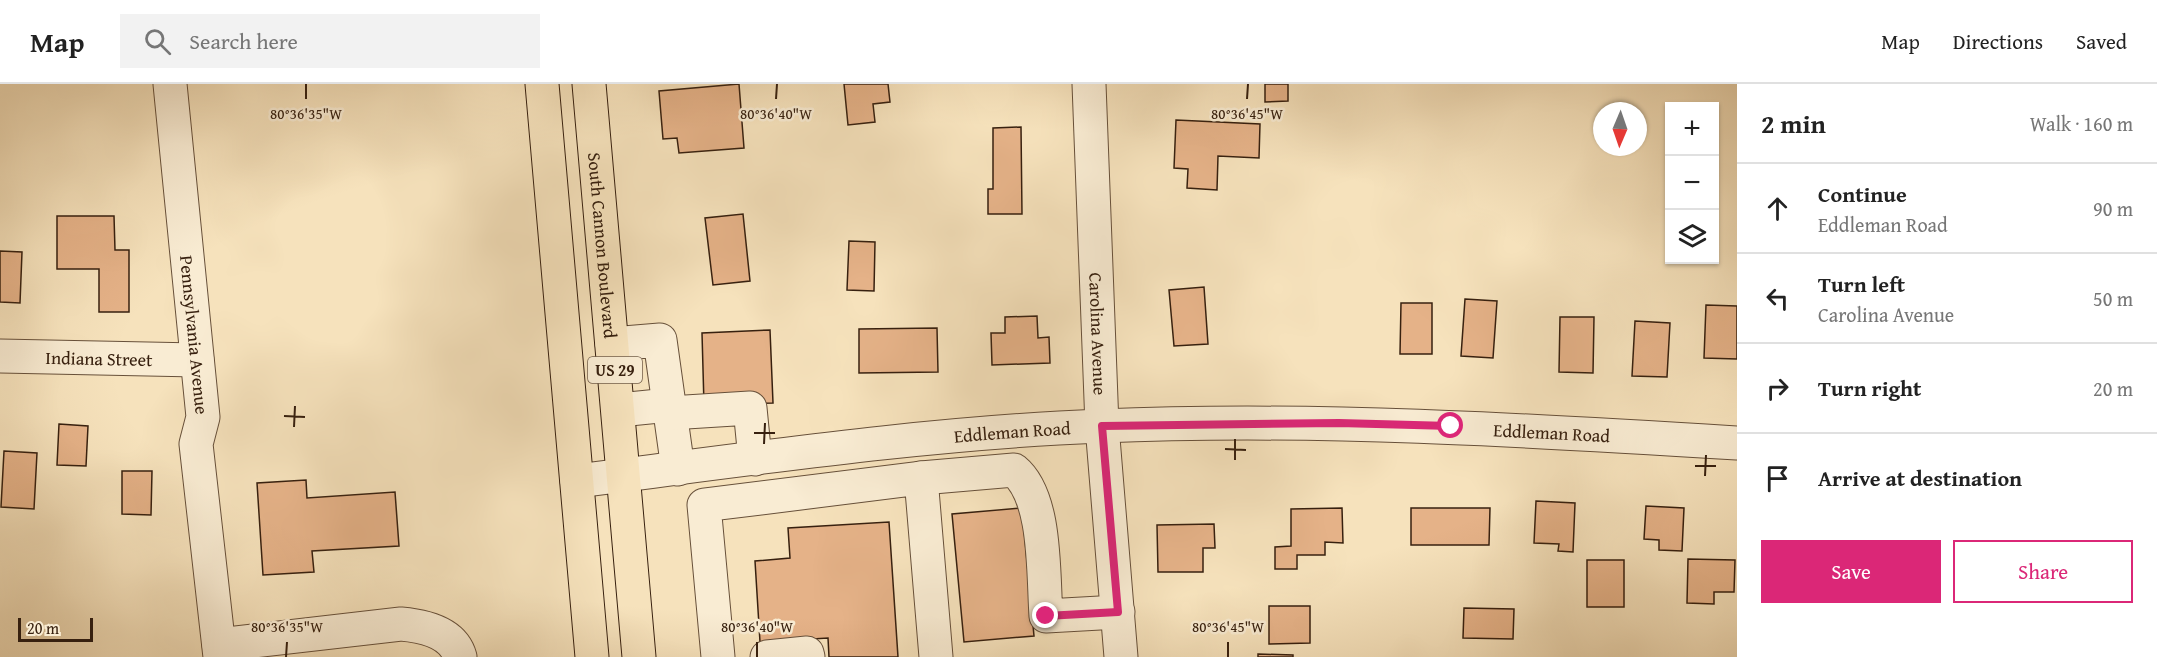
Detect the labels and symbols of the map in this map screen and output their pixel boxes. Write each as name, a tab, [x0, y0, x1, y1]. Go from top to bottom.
north arrow	[1593, 102, 1647, 156]
text: 80°36'35"W	[270, 103, 342, 124]
text: 80°36'40"W	[740, 103, 812, 124]
text: 80°36'45"W	[1211, 103, 1283, 124]
street label: South Cannon Boulevard	[582, 151, 625, 340]
street label: Pennsylvania Avenue	[174, 254, 216, 416]
street label: Carolina Avenue	[1083, 272, 1114, 396]
street label: Indiana Street	[45, 343, 153, 373]
road number: US 29	[588, 357, 642, 383]
route start	[1437, 412, 1463, 438]
street label: Eddleman Road	[953, 414, 1072, 449]
street label: Eddleman Road	[1493, 416, 1611, 449]
route end	[1032, 602, 1058, 628]
scale bar	[18, 615, 93, 642]
text: 80°36'35"W	[251, 616, 323, 637]
text: 80°36'40"W	[721, 616, 793, 637]
text: 80°36'45"W	[1192, 616, 1264, 637]

